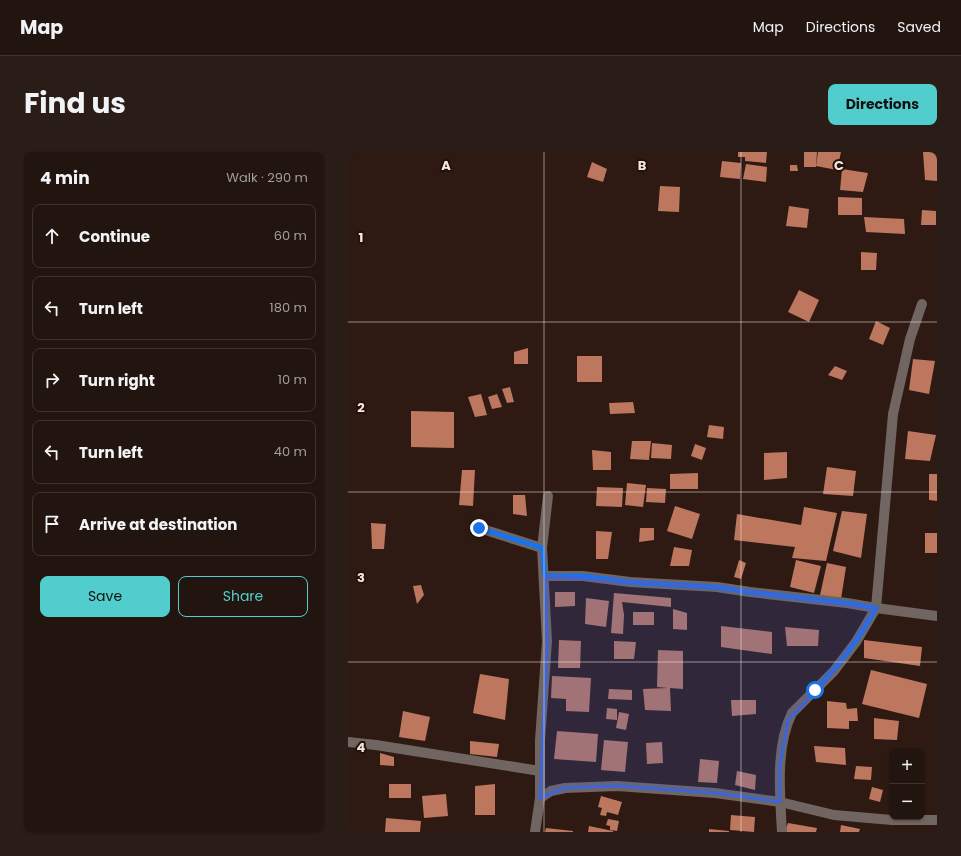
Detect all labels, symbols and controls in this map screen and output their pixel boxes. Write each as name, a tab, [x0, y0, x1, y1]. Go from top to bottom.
text: Map	[20, 14, 63, 41]
text: Map	[753, 17, 784, 37]
text: Directions	[806, 17, 875, 37]
text: Saved	[897, 17, 941, 37]
text: Find us	[24, 84, 126, 123]
button: Directions	[828, 84, 937, 125]
text: A	[441, 156, 451, 175]
text: B	[638, 156, 647, 175]
text: C	[834, 156, 844, 175]
text: 4 min	[40, 166, 90, 190]
text: Walk · 290 m	[226, 168, 308, 187]
icon: ahead	[41, 225, 63, 247]
text: Continue	[79, 226, 150, 247]
text: 60 m	[274, 226, 307, 245]
text: 1	[359, 228, 363, 247]
icon: left	[41, 297, 63, 319]
text: Turn left	[79, 298, 143, 319]
text: 180 m	[270, 298, 307, 317]
icon: right	[41, 369, 63, 391]
text: Turn right	[79, 370, 155, 391]
text: 10 m	[278, 370, 307, 389]
text: 2	[357, 398, 365, 417]
icon: left	[41, 441, 63, 463]
text: Turn left	[79, 442, 143, 463]
text: 40 m	[274, 442, 307, 461]
icon: arrive	[41, 513, 63, 535]
text: Arrive at destination	[79, 514, 237, 535]
route end	[470, 519, 488, 537]
text: 3	[357, 568, 365, 587]
button: Save	[40, 576, 170, 617]
button: Share	[178, 576, 308, 617]
route start	[806, 681, 824, 699]
text: 4	[357, 738, 366, 757]
map controls	[889, 748, 925, 820]
button: +	[889, 748, 925, 784]
button: −	[889, 784, 925, 820]

